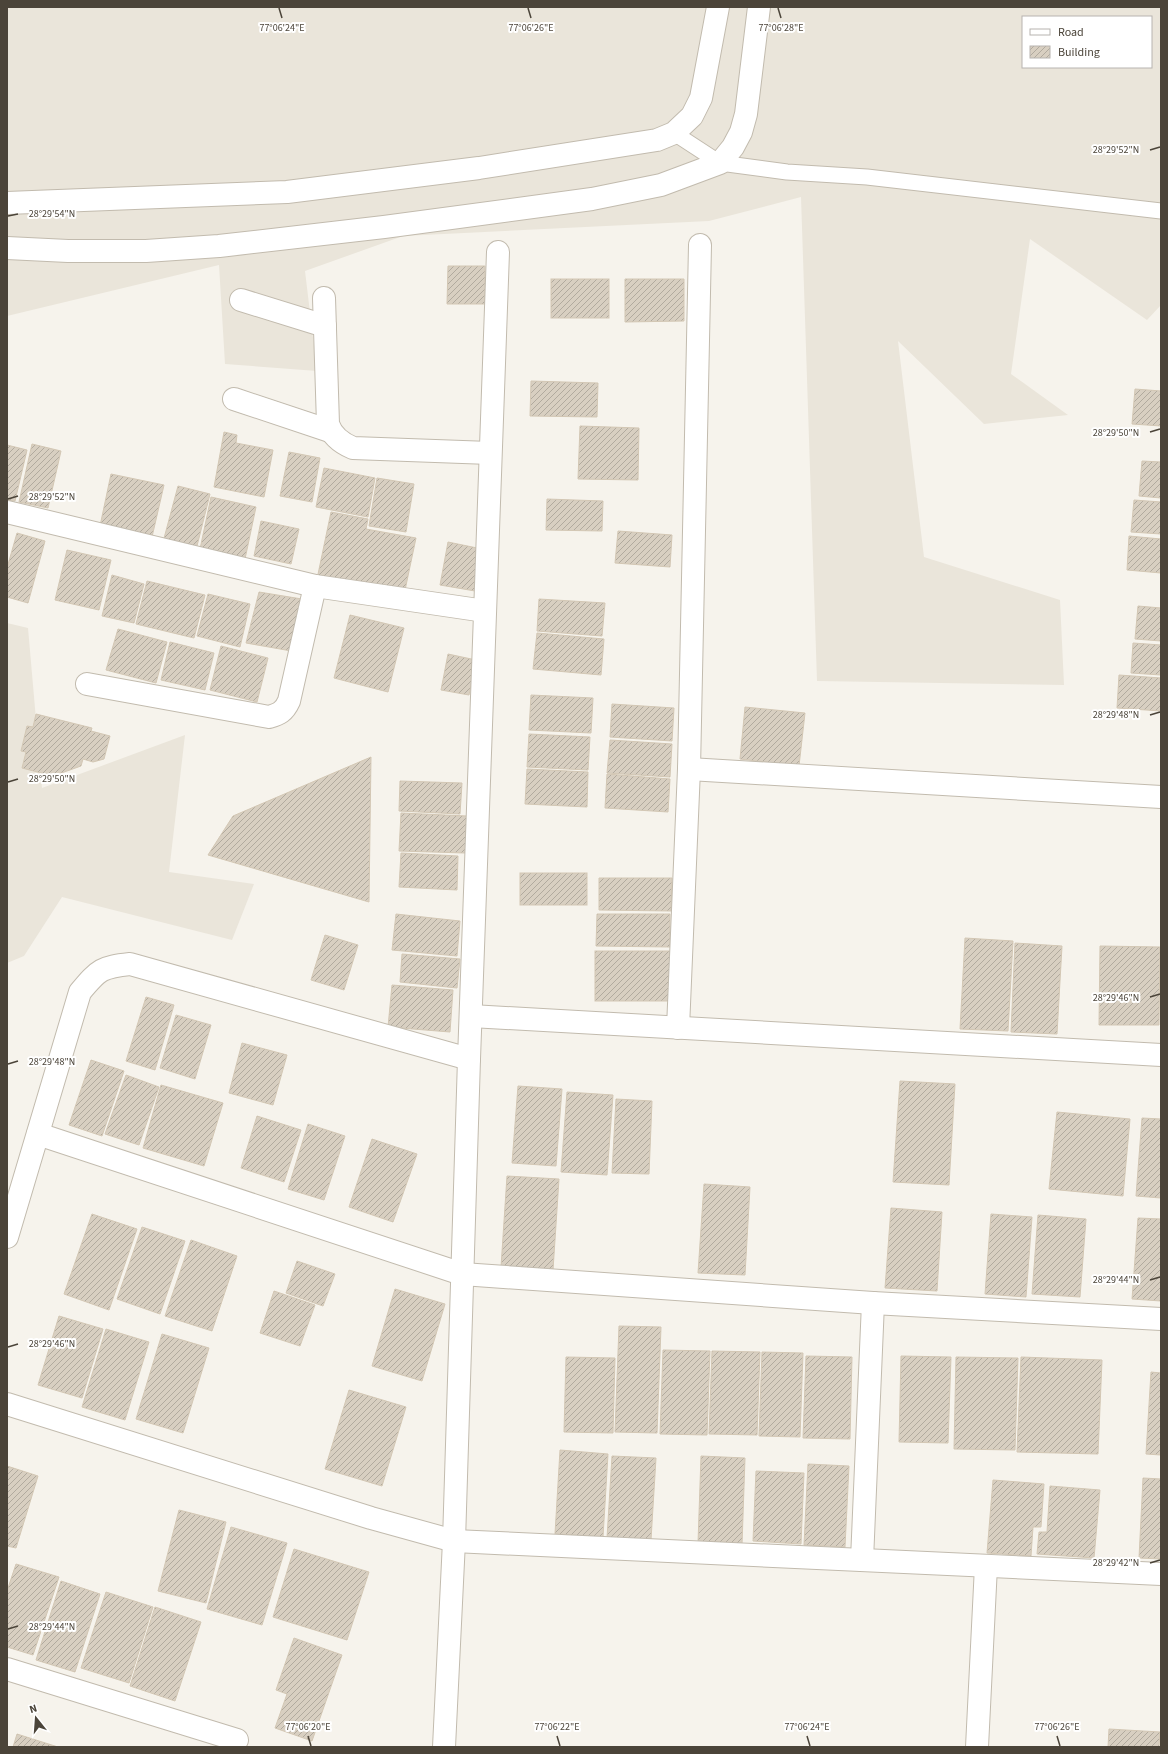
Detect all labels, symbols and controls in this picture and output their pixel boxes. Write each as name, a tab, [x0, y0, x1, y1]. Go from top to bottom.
legend	[1022, 16, 1152, 68]
text: 77°06'24"E	[259, 21, 305, 35]
text: 77°06'26"E	[508, 21, 554, 35]
text: 77°06'28"E	[758, 21, 804, 35]
text: Road	[1058, 24, 1084, 41]
text: Building	[1058, 44, 1100, 61]
text: 28°29'52"N	[1093, 143, 1139, 157]
text: 28°29'54"N	[29, 207, 75, 221]
text: 28°29'50"N	[1093, 426, 1139, 440]
text: 28°29'52"N	[29, 490, 75, 504]
text: 28°29'48"N	[1093, 708, 1139, 722]
text: 28°29'50"N	[29, 772, 75, 786]
text: 28°29'46"N	[1093, 991, 1139, 1005]
text: 28°29'48"N	[29, 1055, 75, 1069]
text: 28°29'44"N	[1093, 1273, 1139, 1287]
text: 28°29'46"N	[29, 1337, 75, 1351]
text: 28°29'42"N	[1093, 1556, 1139, 1570]
text: 28°29'44"N	[29, 1620, 75, 1634]
north arrow	[16, 1698, 56, 1738]
text: N	[28, 1701, 39, 1717]
text: 77°06'20"E	[285, 1720, 331, 1734]
text: 77°06'22"E	[534, 1720, 580, 1734]
text: 77°06'24"E	[784, 1720, 830, 1734]
text: 77°06'26"E	[1034, 1720, 1080, 1734]

